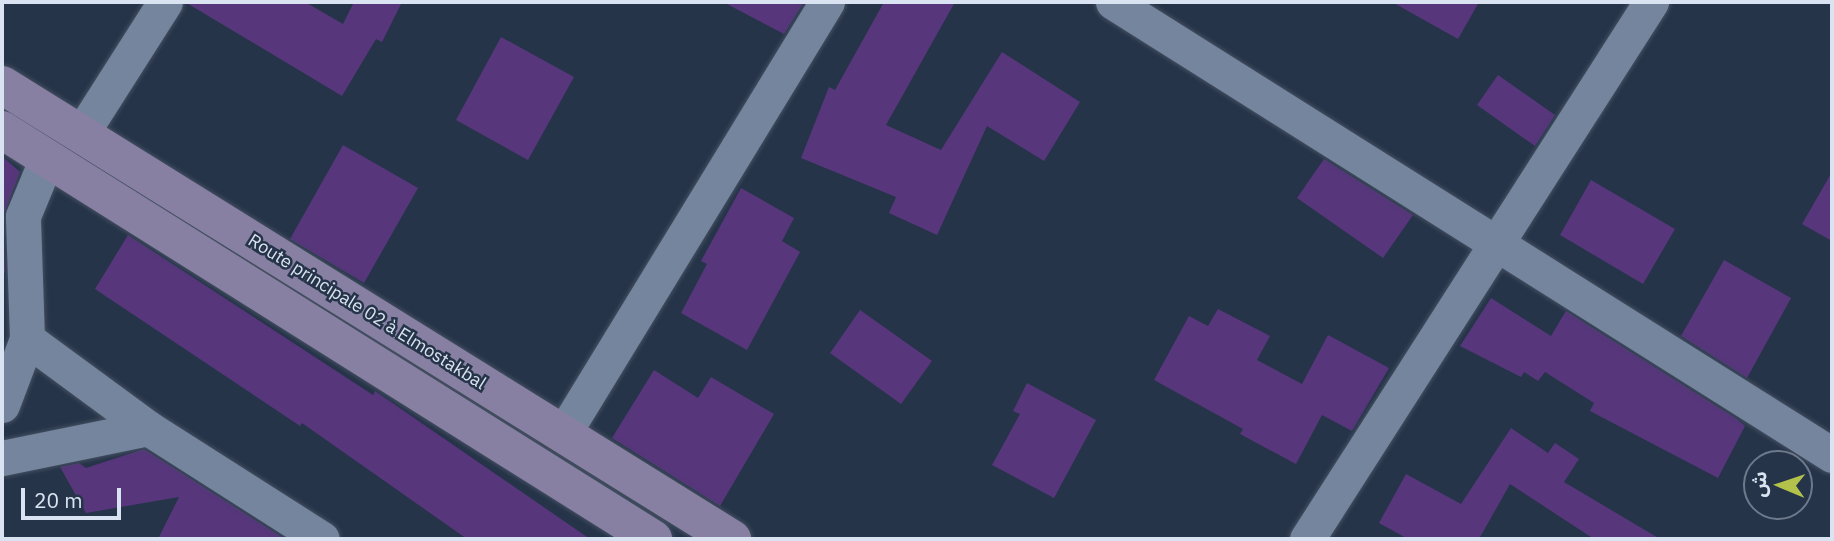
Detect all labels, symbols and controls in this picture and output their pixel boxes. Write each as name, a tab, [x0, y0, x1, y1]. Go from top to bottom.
street label: Route principale 02 à Elmostakbal	[244, 230, 490, 394]
north arrow	[1743, 450, 1813, 520]
text: ش	[1747, 471, 1771, 498]
scale bar	[24, 475, 124, 518]
text: 20 m	[34, 486, 83, 514]

